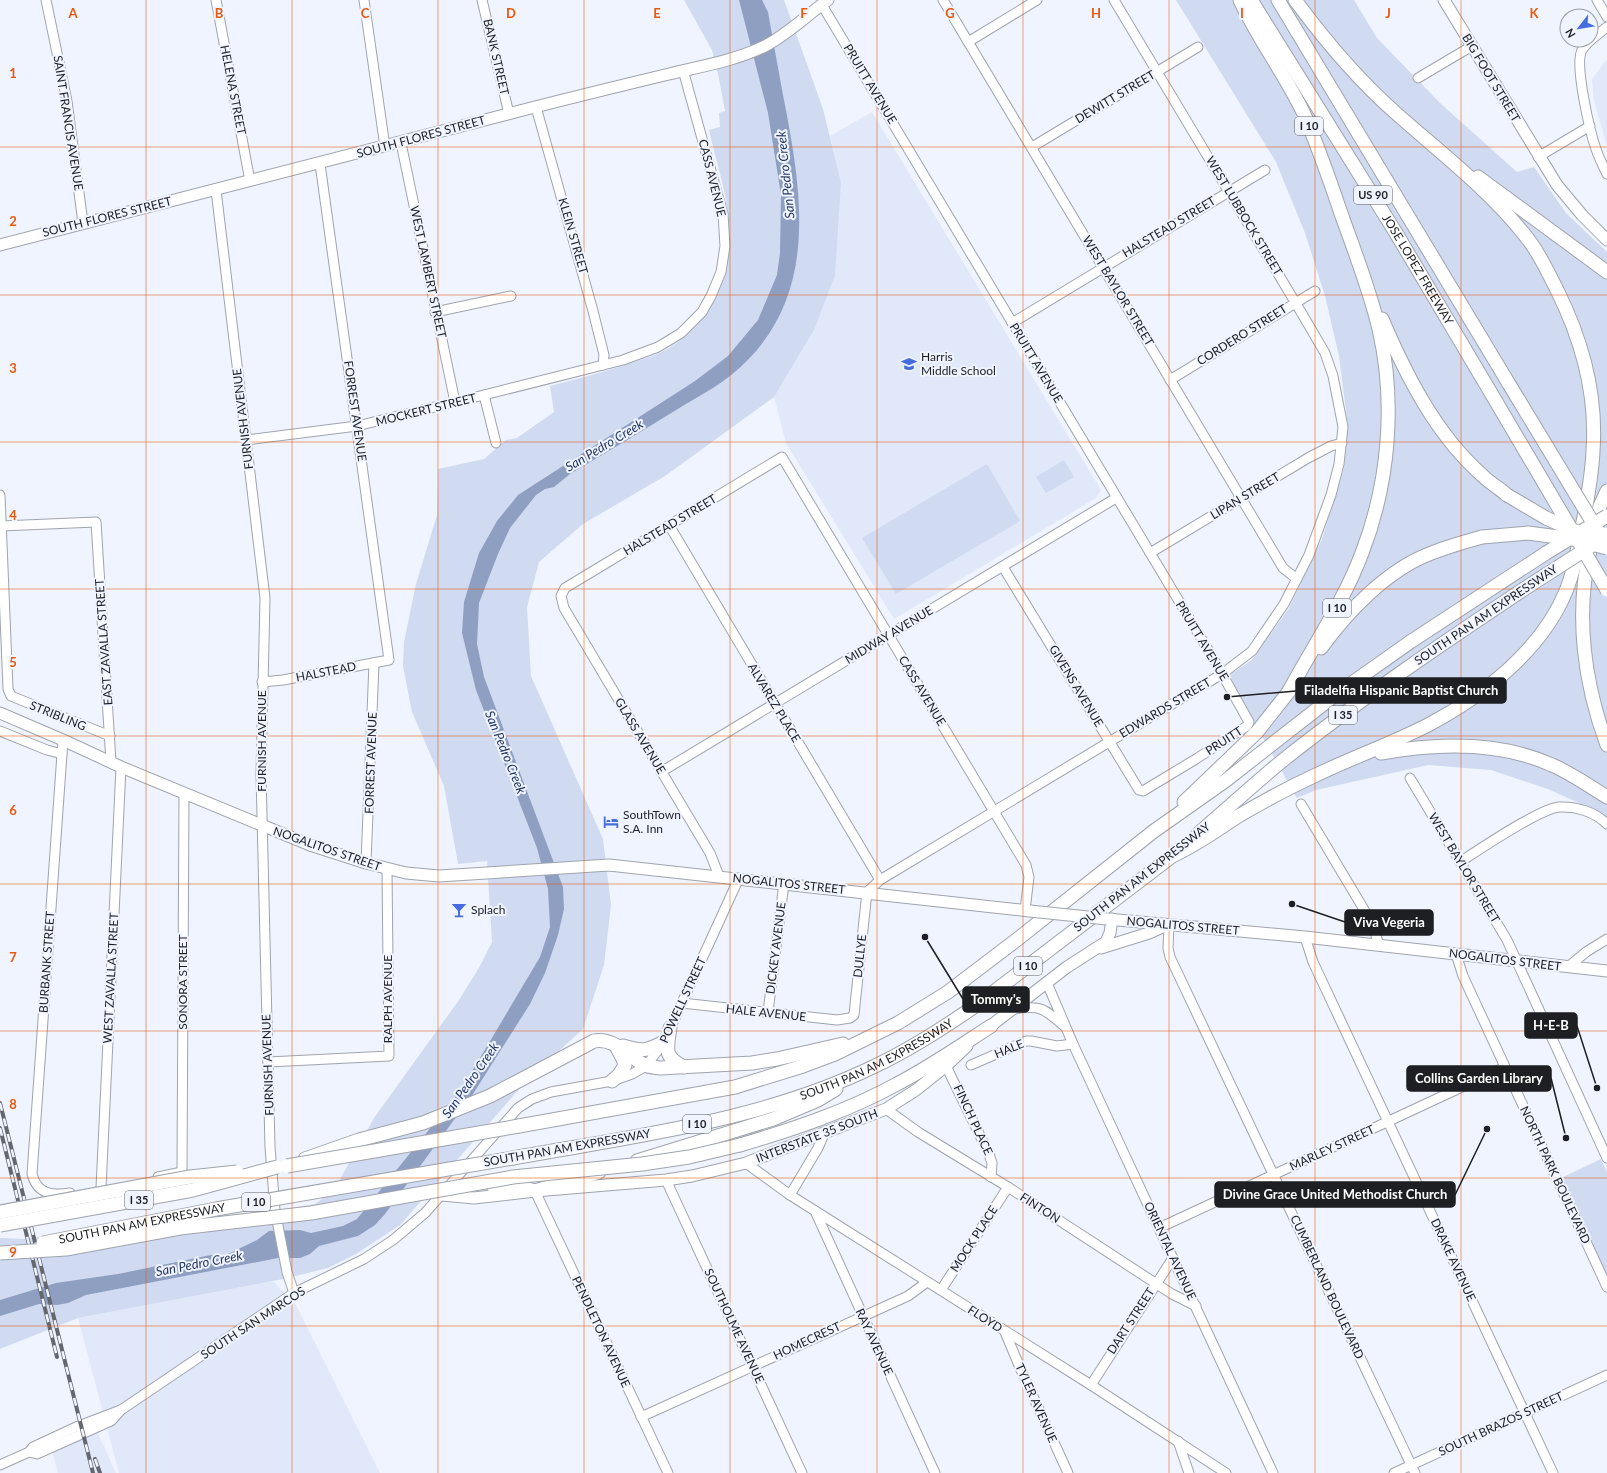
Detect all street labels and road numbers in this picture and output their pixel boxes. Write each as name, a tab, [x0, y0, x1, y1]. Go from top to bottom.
street label: BANK STREET	[480, 17, 513, 97]
street label: BIG FOOT STREET	[1459, 31, 1524, 125]
street label: PRUITT AVENUE	[841, 41, 900, 127]
street label: HELENA STREET	[217, 44, 250, 136]
street label: SAINT FRANCIS AVENUE	[50, 54, 87, 192]
street label: DEWITT STREET	[1072, 67, 1158, 126]
street label: SOUTH FLORES STREET	[355, 112, 487, 161]
road number: I 10	[1295, 117, 1323, 135]
street label: CASS AVENUE	[696, 138, 729, 218]
street label: WEST LUBBOCK STREET	[1203, 153, 1286, 278]
road number: US 90	[1354, 186, 1392, 204]
street label: SOUTH FLORES STREET	[41, 193, 173, 240]
street label: HALSTEAD STREET	[1119, 193, 1218, 260]
street label: KLEIN STREET	[555, 196, 592, 276]
street label: WEST LAMBERT STREET	[407, 204, 450, 339]
street label: JOSE LOPEZ FREEWAY	[1379, 211, 1457, 328]
street label: WEST BAYLOR STREET	[1080, 233, 1157, 349]
street label: CORDERO STREET	[1194, 301, 1289, 368]
street label: PRUITT AVENUE	[1007, 320, 1066, 406]
street label: FORREST AVENUE	[341, 360, 370, 462]
street label: FURNISH AVENUE	[229, 368, 256, 470]
street label: MOCKERT STREET	[374, 390, 478, 429]
street label: LIPAN STREET	[1207, 469, 1282, 522]
street label: HALSTEAD STREET	[620, 491, 719, 558]
street label: SOUTH PAN AM EXPRESSWAY	[1411, 561, 1560, 668]
street label: EAST ZAVALLA STREET	[92, 578, 115, 706]
street label: PRUITT AVENUE	[1173, 598, 1232, 684]
road number: I 10	[1323, 599, 1351, 617]
street label: MIDWAY AVENUE	[842, 602, 935, 667]
street label: GIVENS AVENUE	[1046, 642, 1107, 730]
street label: CASS AVENUE	[896, 653, 949, 729]
street label: HALSTEAD	[294, 658, 357, 685]
street label: ALVAREZ PLACE	[745, 660, 804, 745]
street label: EDWARDS STREET	[1116, 674, 1213, 741]
street label: FURNISH AVENUE	[254, 690, 269, 792]
street label: GLASS AVENUE	[612, 695, 669, 777]
street label: STRIBLING	[28, 697, 89, 734]
road number: I 35	[1329, 706, 1357, 724]
street label: FORREST AVENUE	[361, 712, 380, 814]
street label: PRUITT	[1202, 723, 1245, 758]
street label: WEST BAYLOR STREET	[1426, 810, 1503, 926]
street label: SOUTH PAN AM EXPRESSWAY	[1070, 818, 1213, 935]
street label: NOGALITOS STREET	[271, 823, 383, 874]
street label: NOGALITOS STREET	[732, 870, 846, 897]
street label: DICKEY AVENUE	[762, 901, 789, 995]
street label: BURBANK STREET	[35, 911, 58, 1013]
street label: WEST ZAVALLA STREET	[100, 912, 121, 1044]
street label: NOGALITOS STREET	[1126, 913, 1240, 938]
street label: DULLYE	[850, 933, 869, 978]
street label: SONORA STREET	[175, 934, 190, 1030]
street label: NOGALITOS STREET	[1448, 945, 1562, 974]
street label: POWELL STREET	[656, 954, 709, 1045]
street label: RALPH AVENUE	[380, 955, 395, 1043]
road number: I 10	[1014, 957, 1042, 975]
street label: HALE AVENUE	[725, 1001, 807, 1024]
street label: FURNISH AVENUE	[258, 1014, 277, 1116]
street label: SOUTH PAN AM EXPRESSWAY	[798, 1015, 956, 1103]
street label: HALE	[992, 1036, 1026, 1061]
street label: FINCH PLACE	[951, 1082, 996, 1157]
street label: NORTH PARK BOULEVARD	[1517, 1104, 1594, 1246]
street label: INTERSTATE 35 SOUTH	[754, 1105, 880, 1166]
road number: I 10	[683, 1115, 711, 1133]
street label: MARLEY STREET	[1287, 1121, 1377, 1174]
street label: SOUTH PAN AM EXPRESSWAY	[482, 1125, 652, 1170]
street label: FINTON	[1017, 1189, 1063, 1226]
road number: I 35	[125, 1191, 153, 1209]
road number: I 10	[242, 1193, 270, 1211]
street label: SOUTH PAN AM EXPRESSWAY	[57, 1199, 227, 1247]
street label: ORIENTAL AVENUE	[1141, 1199, 1200, 1302]
street label: MOCK PLACE	[947, 1203, 1001, 1275]
street label: CUMBERLAND BOULEVARD	[1287, 1212, 1368, 1361]
street label: DRAKE AVENUE	[1428, 1216, 1479, 1304]
street label: SOUTHOLME AVENUE	[701, 1266, 768, 1386]
street label: PENDLETON AVENUE	[569, 1274, 634, 1390]
street label: SOUTH SAN MARCOS	[198, 1283, 308, 1362]
street label: DART STREET	[1104, 1285, 1158, 1357]
street label: FLOYD	[965, 1302, 1005, 1335]
street label: RAY AVENUE	[852, 1306, 896, 1378]
street label: HOMECREST	[771, 1318, 843, 1363]
street label: TYLER AVENUE	[1012, 1361, 1061, 1445]
street label: SOUTH BRAZOS STREET	[1436, 1388, 1566, 1459]

